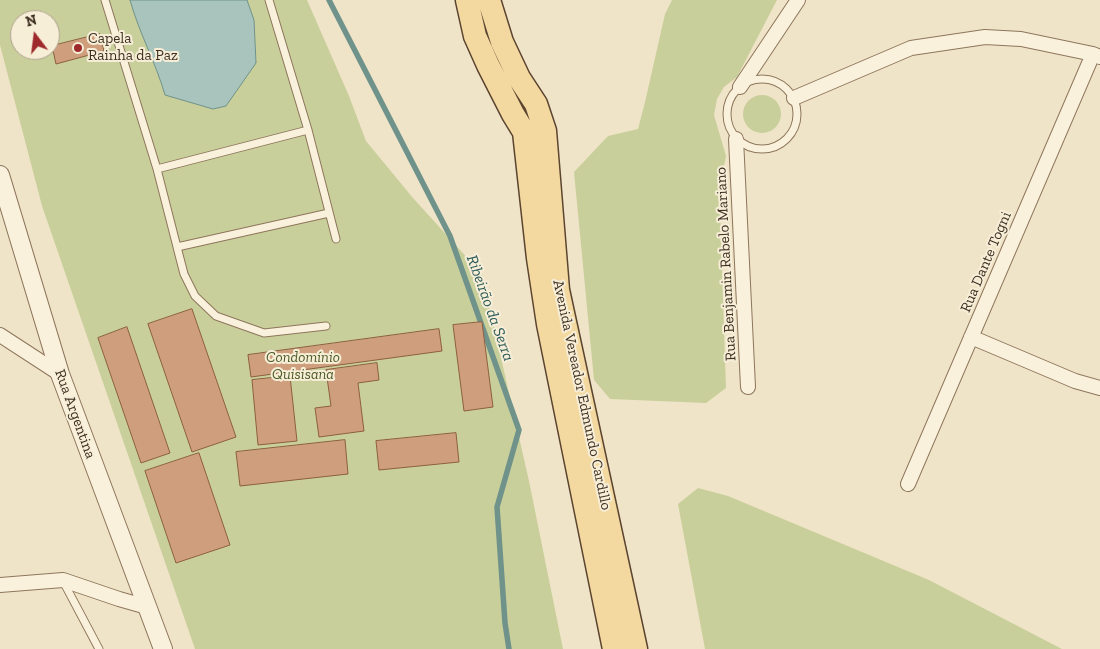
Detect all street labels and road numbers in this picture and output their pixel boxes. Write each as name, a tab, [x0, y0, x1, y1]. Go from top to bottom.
street label: Rua Benjamin Rabelo Mariano	[712, 167, 740, 361]
street label: Rua Dante Togni	[957, 209, 1015, 315]
street label: Avenida Vereador Edmundo Cardillo	[549, 278, 615, 512]
street label: Rua Argentina	[51, 367, 99, 461]

